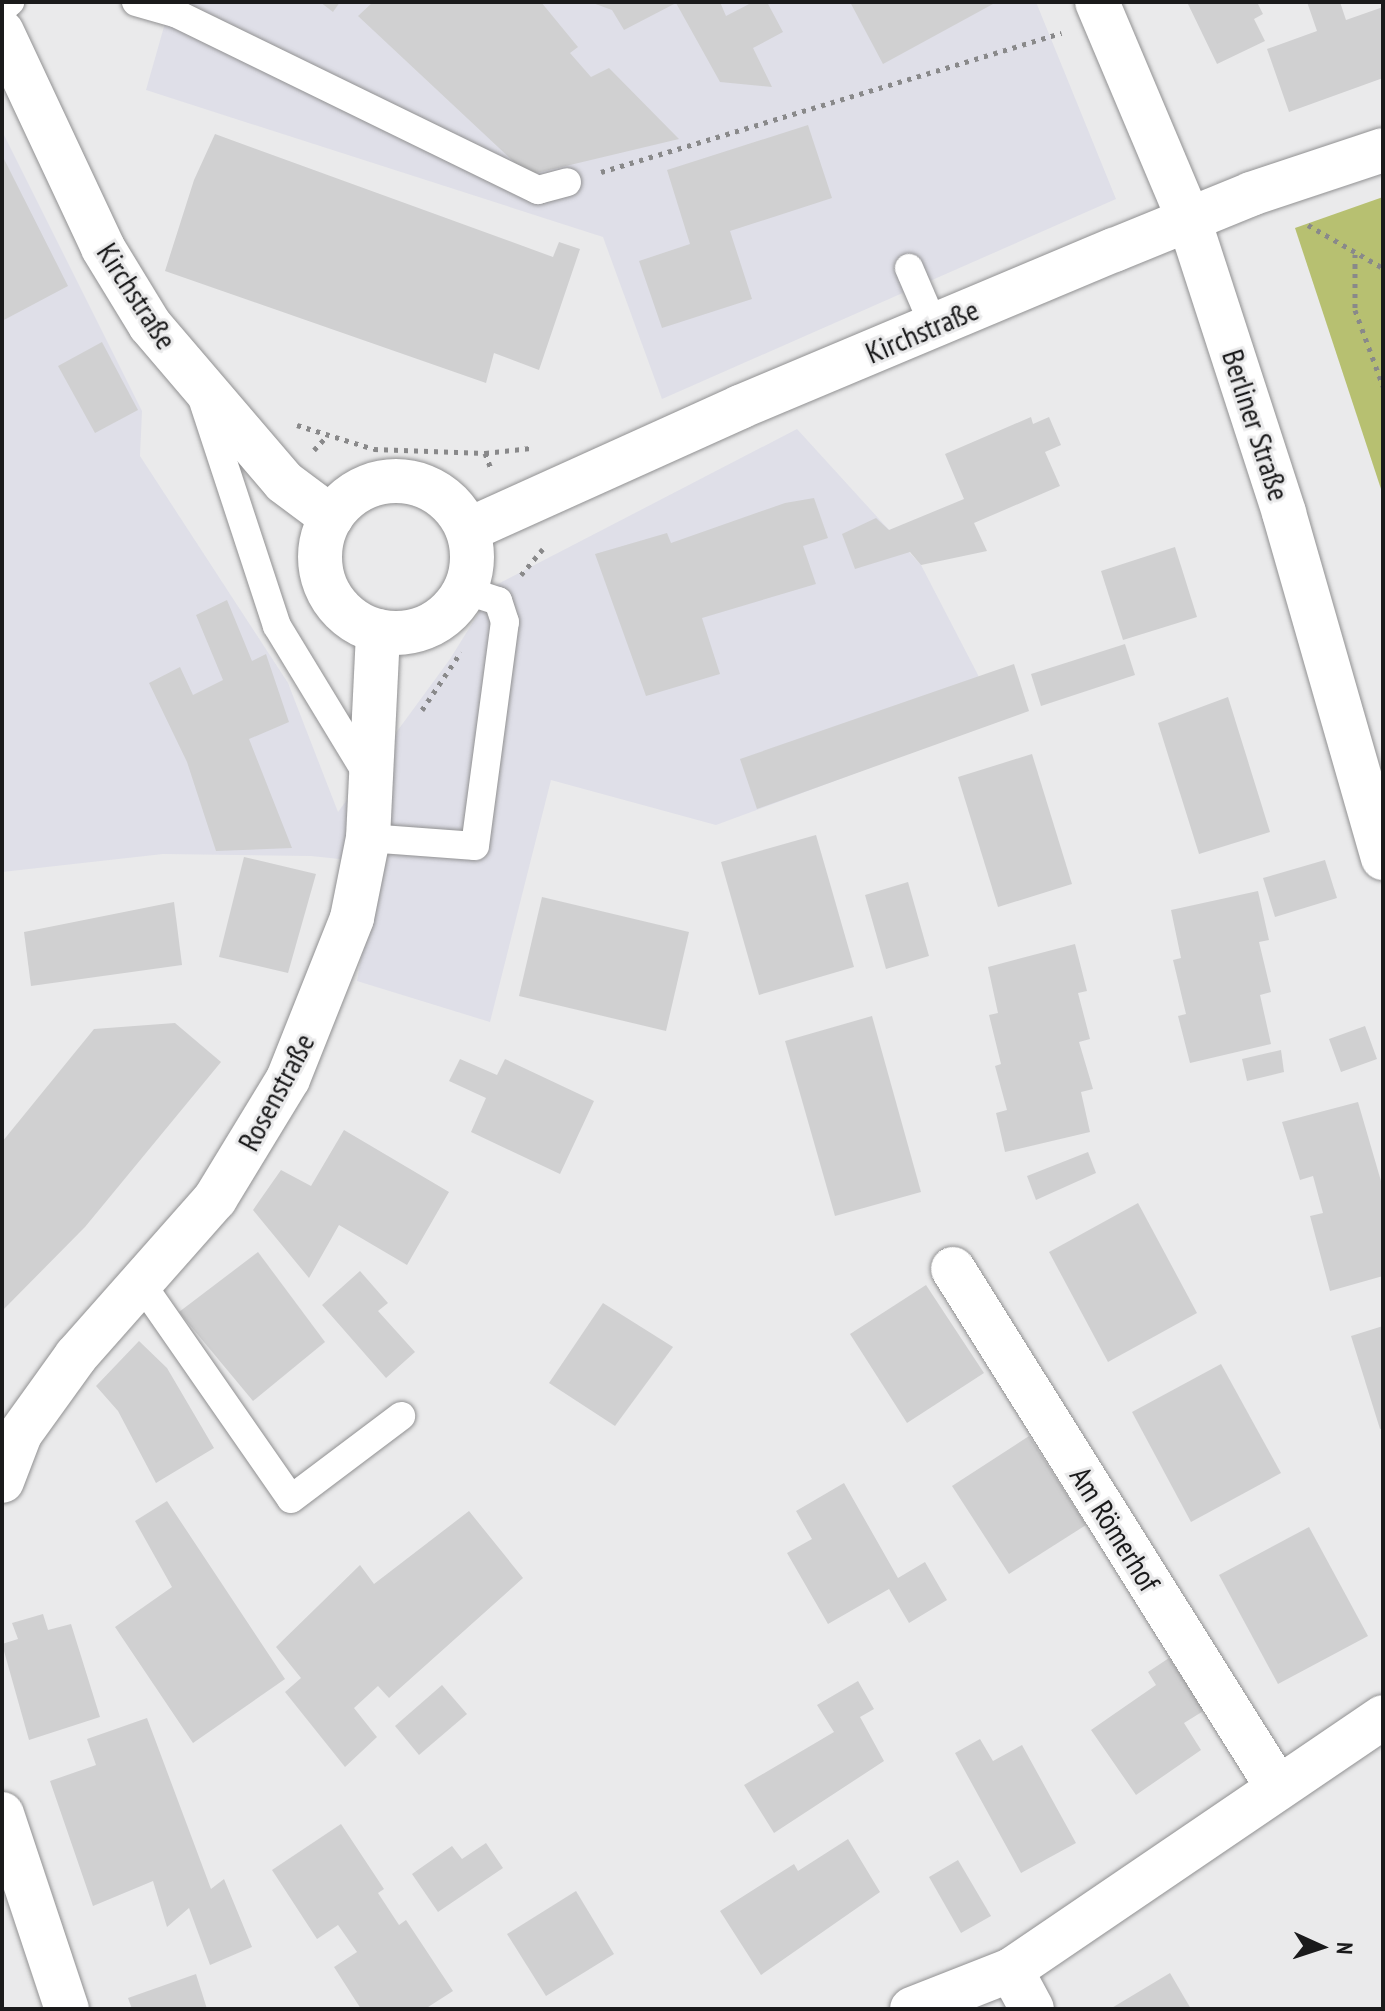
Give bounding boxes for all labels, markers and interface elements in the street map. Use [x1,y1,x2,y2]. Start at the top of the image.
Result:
street label: Kirchstraße [89,236,185,356]
street label: Kirchstraße [860,291,984,371]
street label: Berliner Straße [1215,345,1297,505]
street label: Rosenstraße [230,1027,322,1157]
street label: Am Römerhof [1063,1460,1167,1598]
north arrow [1281,1907,1361,1987]
text: N [1331,1942,1359,1955]

